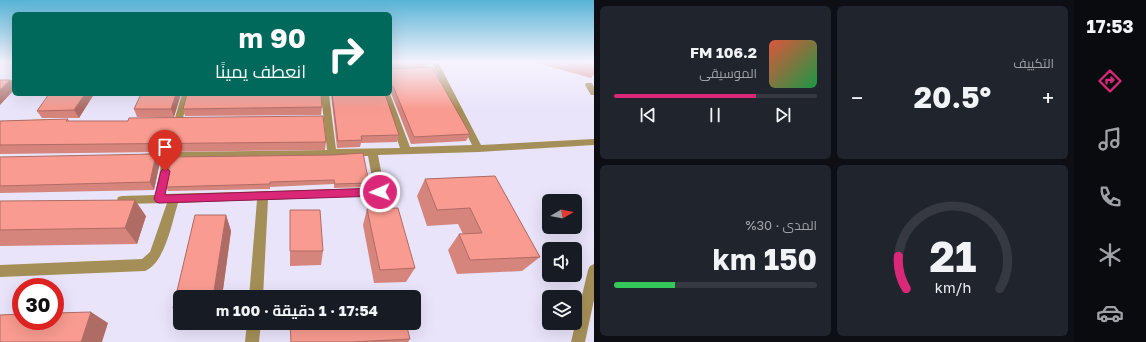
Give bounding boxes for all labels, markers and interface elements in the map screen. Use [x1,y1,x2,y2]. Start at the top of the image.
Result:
text: 17:53 [1087,15,1133,37]
text: 90 m [238,21,306,54]
icon: right [320,28,372,80]
text: 106.2 FM [690,43,757,61]
text: التكييف [1013,55,1054,71]
text: انعطف يمينًا [215,60,306,82]
text: الموسيقى [699,65,757,81]
icon: directions [1096,67,1124,95]
text: 20.5° [914,79,991,115]
text: − [851,84,863,111]
text: + [1042,84,1054,111]
icon: previous [637,104,659,126]
icon: pause [704,104,726,126]
icon: next [772,104,794,126]
icon: music [1096,125,1124,153]
pin [148,130,182,171]
icon: arrive [154,136,176,158]
position arrow [359,171,401,213]
icon: phone [1096,183,1124,211]
north arrow [542,194,582,234]
map controls [542,194,582,330]
text: المدى · 30% [746,217,817,233]
text: 21 [929,230,976,280]
text: 150 km [713,241,817,277]
icon: climate [1096,241,1124,269]
button: sound [542,242,582,282]
speed limit sign: 30 [12,278,64,330]
text: km/h [934,278,971,295]
button: layers [542,290,582,330]
icon: car [1096,299,1124,327]
text: 17:54 · 1 دقيقة · 100 m [216,301,378,319]

